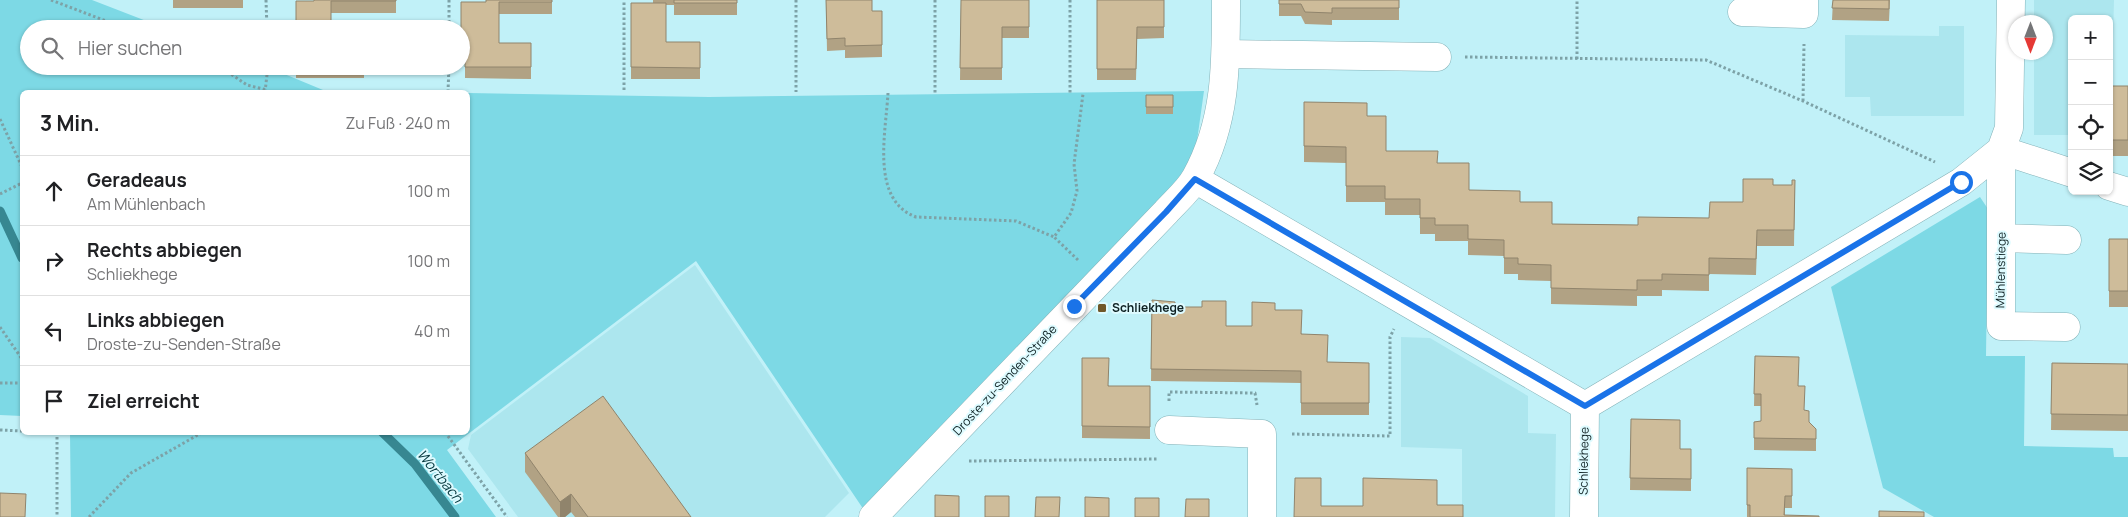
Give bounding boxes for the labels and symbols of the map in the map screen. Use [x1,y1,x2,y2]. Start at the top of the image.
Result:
north arrow [2008,15,2053,60]
route start [1950,171,1973,194]
street label: Mühlenstiege [1991,232,2010,308]
route end [1063,295,1086,318]
place label: Schliekhege [1112,299,1184,316]
marker: Schliekhege [1096,302,1108,314]
street label: Droste-zu-Senden-Straße [949,321,1060,439]
street label: Schliekhege [1574,427,1593,495]
water label: Wortbach [413,445,468,507]

